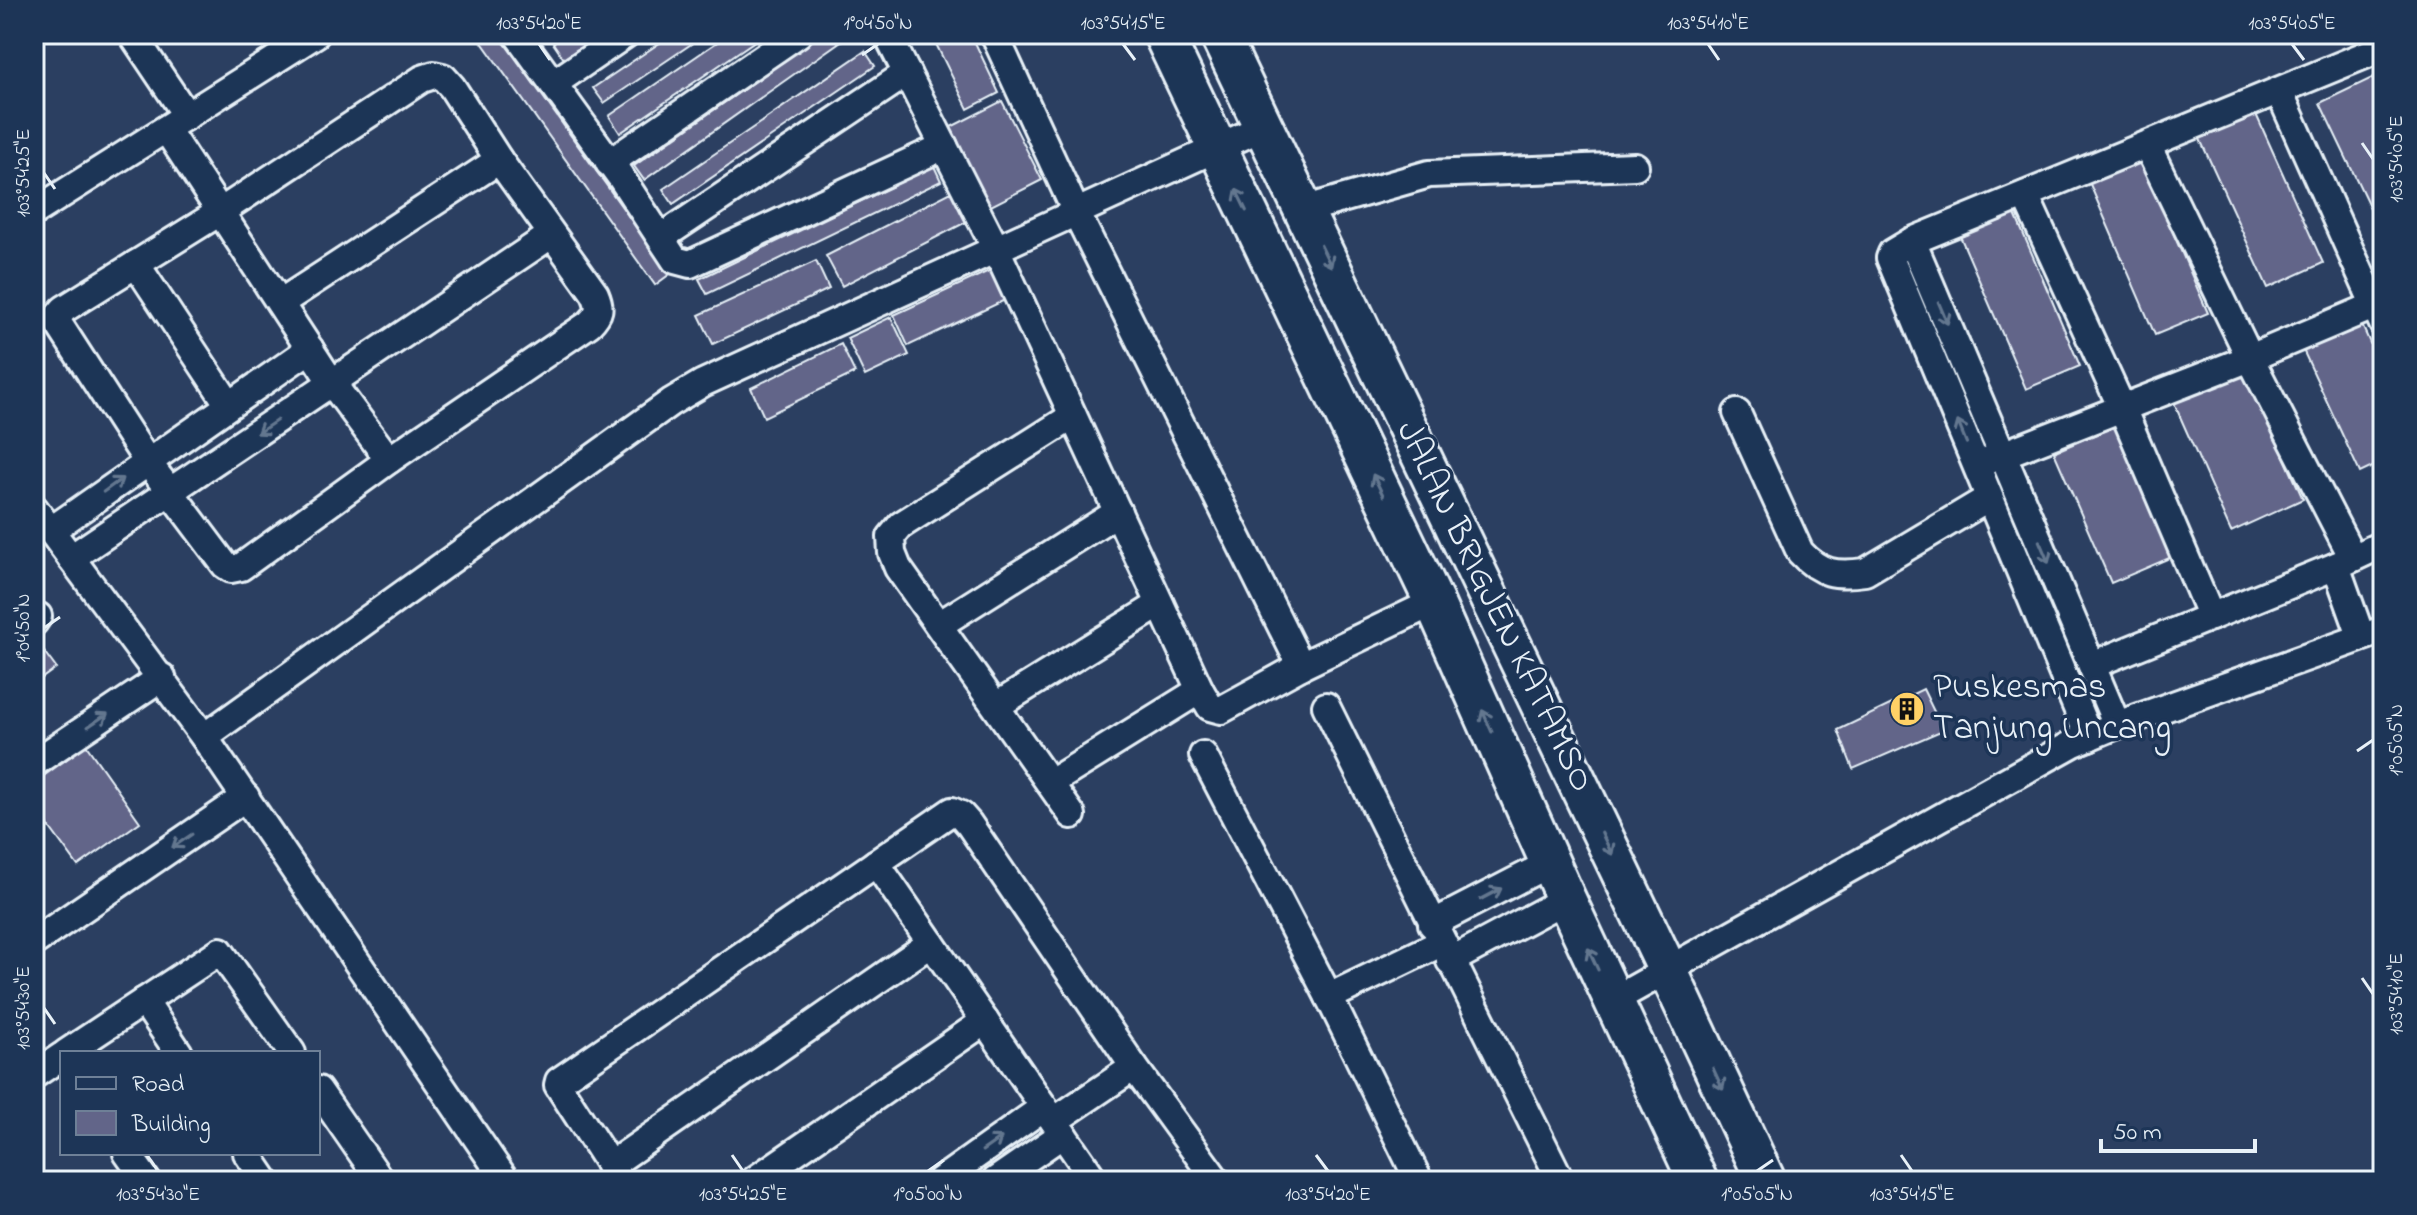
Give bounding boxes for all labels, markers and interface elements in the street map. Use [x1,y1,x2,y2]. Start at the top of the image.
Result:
text: 103°54'20"E [496,10,582,39]
text: 1°04'50"N [844,10,912,39]
text: 103°54'15"E [1081,10,1166,39]
text: 103°54'10"E [1667,10,1749,39]
text: 103°54'05"E [2248,10,2336,39]
text: 103°54'05"E [2383,115,2412,203]
text: 103°54'25"E [10,129,39,217]
one-way arrow [1233,189,1248,213]
one-way arrow [1318,243,1334,267]
one-way arrow [1936,300,1951,325]
street label: JALAN BRIGJEN KATAMSO [1381,412,1607,802]
one-way arrow [257,418,279,435]
one-way arrow [1953,420,1968,445]
one-way arrow [1370,473,1385,497]
one-way arrow [102,477,124,493]
one-way arrow [2038,539,2053,564]
text: 1°04'50"N [10,594,39,662]
place label: Puskesmas Tanjung Uncang [1933,662,2171,756]
building icon: Puskesmas Tanjung Uncang [1888,690,1926,728]
text: 1°05'05"N [2383,704,2412,776]
one-way arrow [1479,709,1494,733]
one-way arrow [86,712,108,728]
one-way arrow [1600,832,1615,856]
one-way arrow [171,833,193,849]
one-way arrow [1479,886,1503,902]
one-way arrow [1585,947,1600,971]
text: 103°54'10"E [2383,953,2412,1035]
text: 103°54'30"E [10,966,39,1050]
legend [60,1051,320,1155]
one-way arrow [1711,1067,1726,1091]
text: Road [132,1068,185,1103]
scale bar [2101,1103,2255,1153]
text: Building [131,1108,211,1143]
text: 50 m [2113,1116,2162,1151]
one-way arrow [981,1136,1002,1153]
text: 103°54'30"E [116,1181,200,1210]
text: 103°54'25"E [699,1181,787,1210]
text: 1°05'00"N [893,1181,963,1210]
text: 103°54'20"E [1285,1181,1371,1210]
text: 1°05'05"N [1721,1181,1793,1210]
text: 103°54'15"E [1870,1181,1955,1210]

